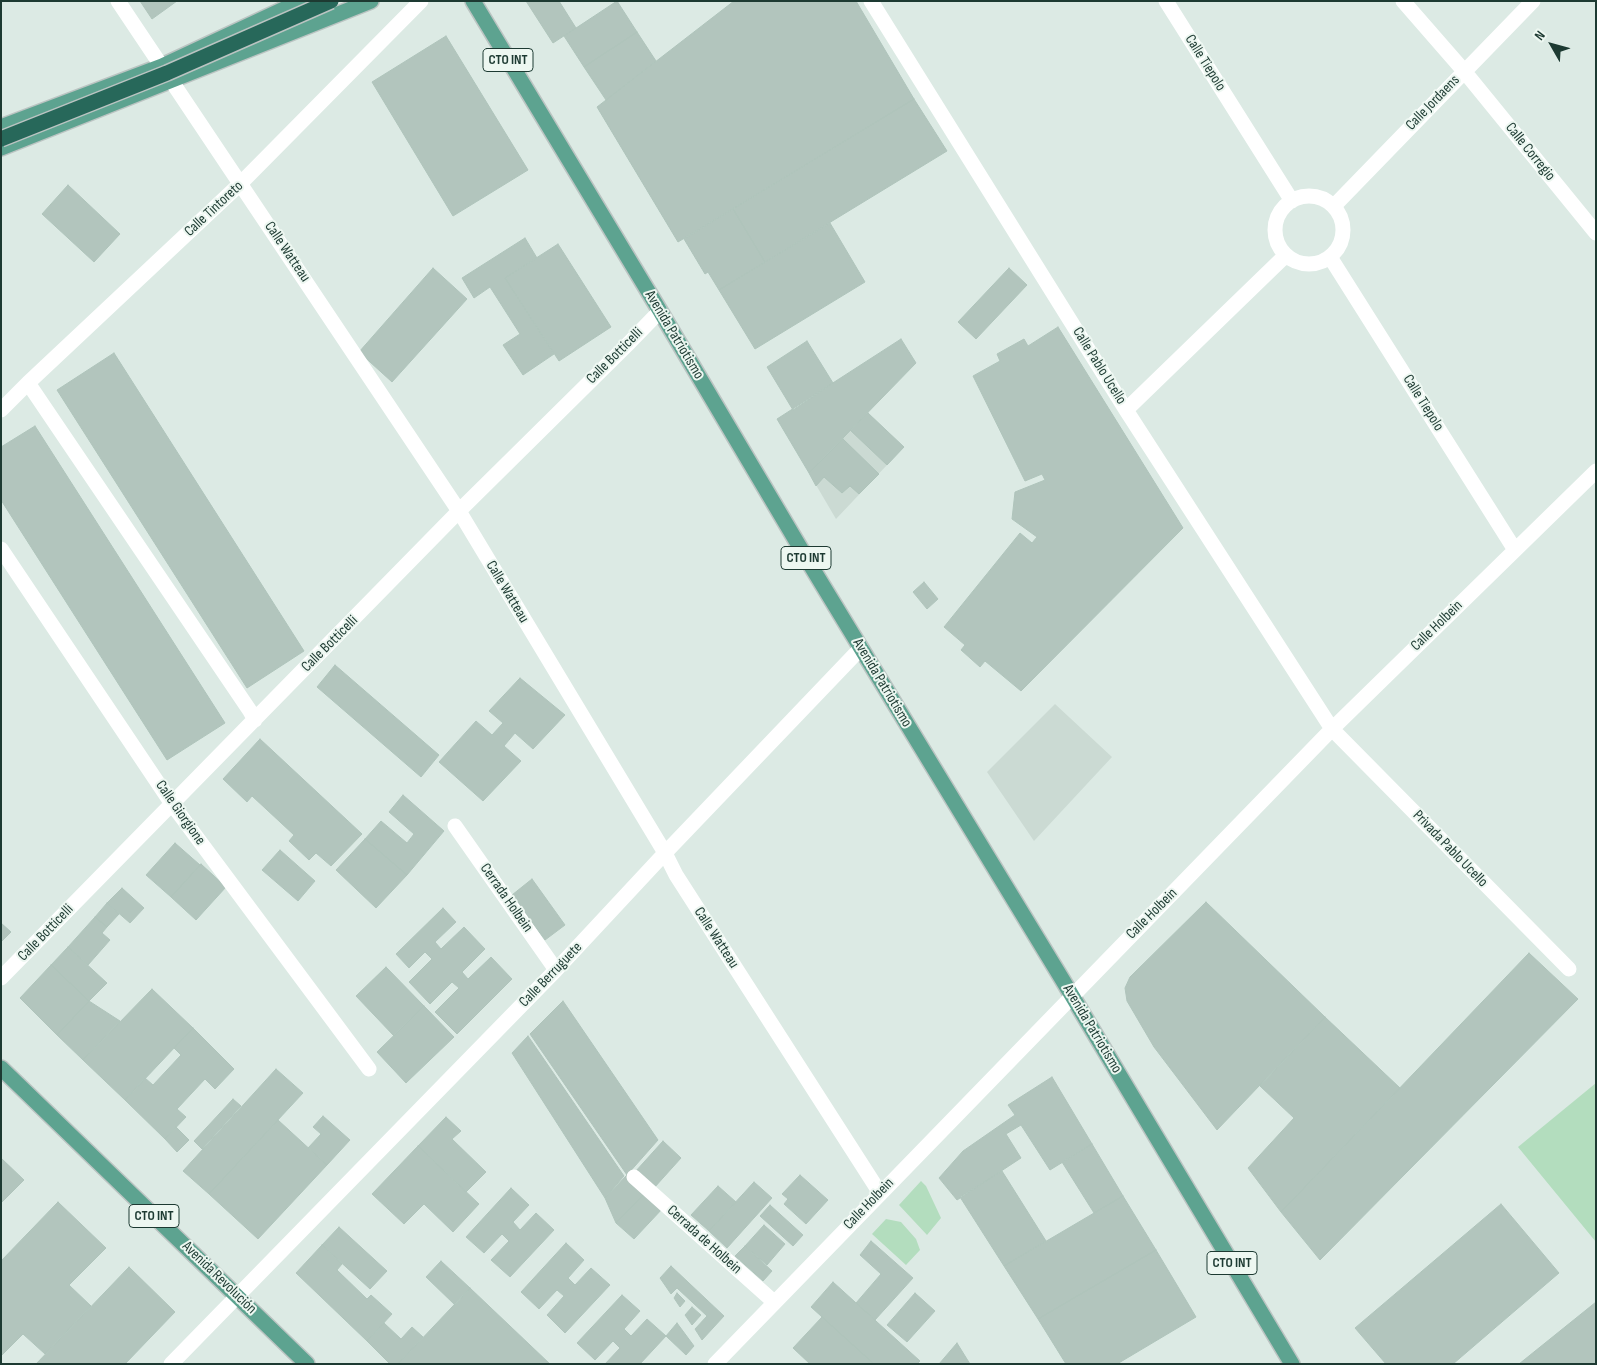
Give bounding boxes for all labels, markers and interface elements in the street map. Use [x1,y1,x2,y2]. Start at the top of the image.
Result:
north arrow [1527,20,1577,70]
text: N [1531,27,1549,44]
street label: Calle Tiepolo [1181,31,1229,95]
road number: CTO INT [483,48,533,72]
street label: Calle Jordaens [1402,72,1464,134]
street label: Calle Corregio [1501,119,1559,185]
street label: Calle Tintoreto [181,177,247,241]
street label: Calle Watteau [260,218,314,286]
street label: Avenida Patriotismo [641,288,707,382]
street label: Calle Botticelli [583,324,647,388]
street label: Calle Pablo Ucello [1068,324,1130,408]
street label: Calle Tiepolo [1399,371,1447,435]
road number: CTO INT [781,546,831,570]
street label: Calle Watteau [482,558,532,626]
street label: Calle Holbein [1407,597,1467,655]
street label: Calle Botticelli [298,612,362,676]
street label: Avenida Patriotismo [849,636,915,730]
street label: Calle Giorgione [151,777,209,849]
street label: Privada Pablo Ucello [1409,807,1491,891]
street label: Cerrada Holbein [476,860,536,936]
street label: Calle Holbein [1123,885,1181,943]
street label: Calle Botticelli [14,901,78,965]
street label: Calle Watteau [690,904,742,972]
street label: Calle Berruguete [516,939,586,1011]
street label: Avenida Patriotismo [1059,982,1125,1076]
street label: Calle Holbein [840,1174,898,1234]
street label: Cerrada de Holbein [663,1202,745,1278]
road number: CTO INT [129,1204,179,1228]
street label: Avenida Revolución [178,1238,260,1318]
road number: CTO INT [1207,1252,1257,1274]

